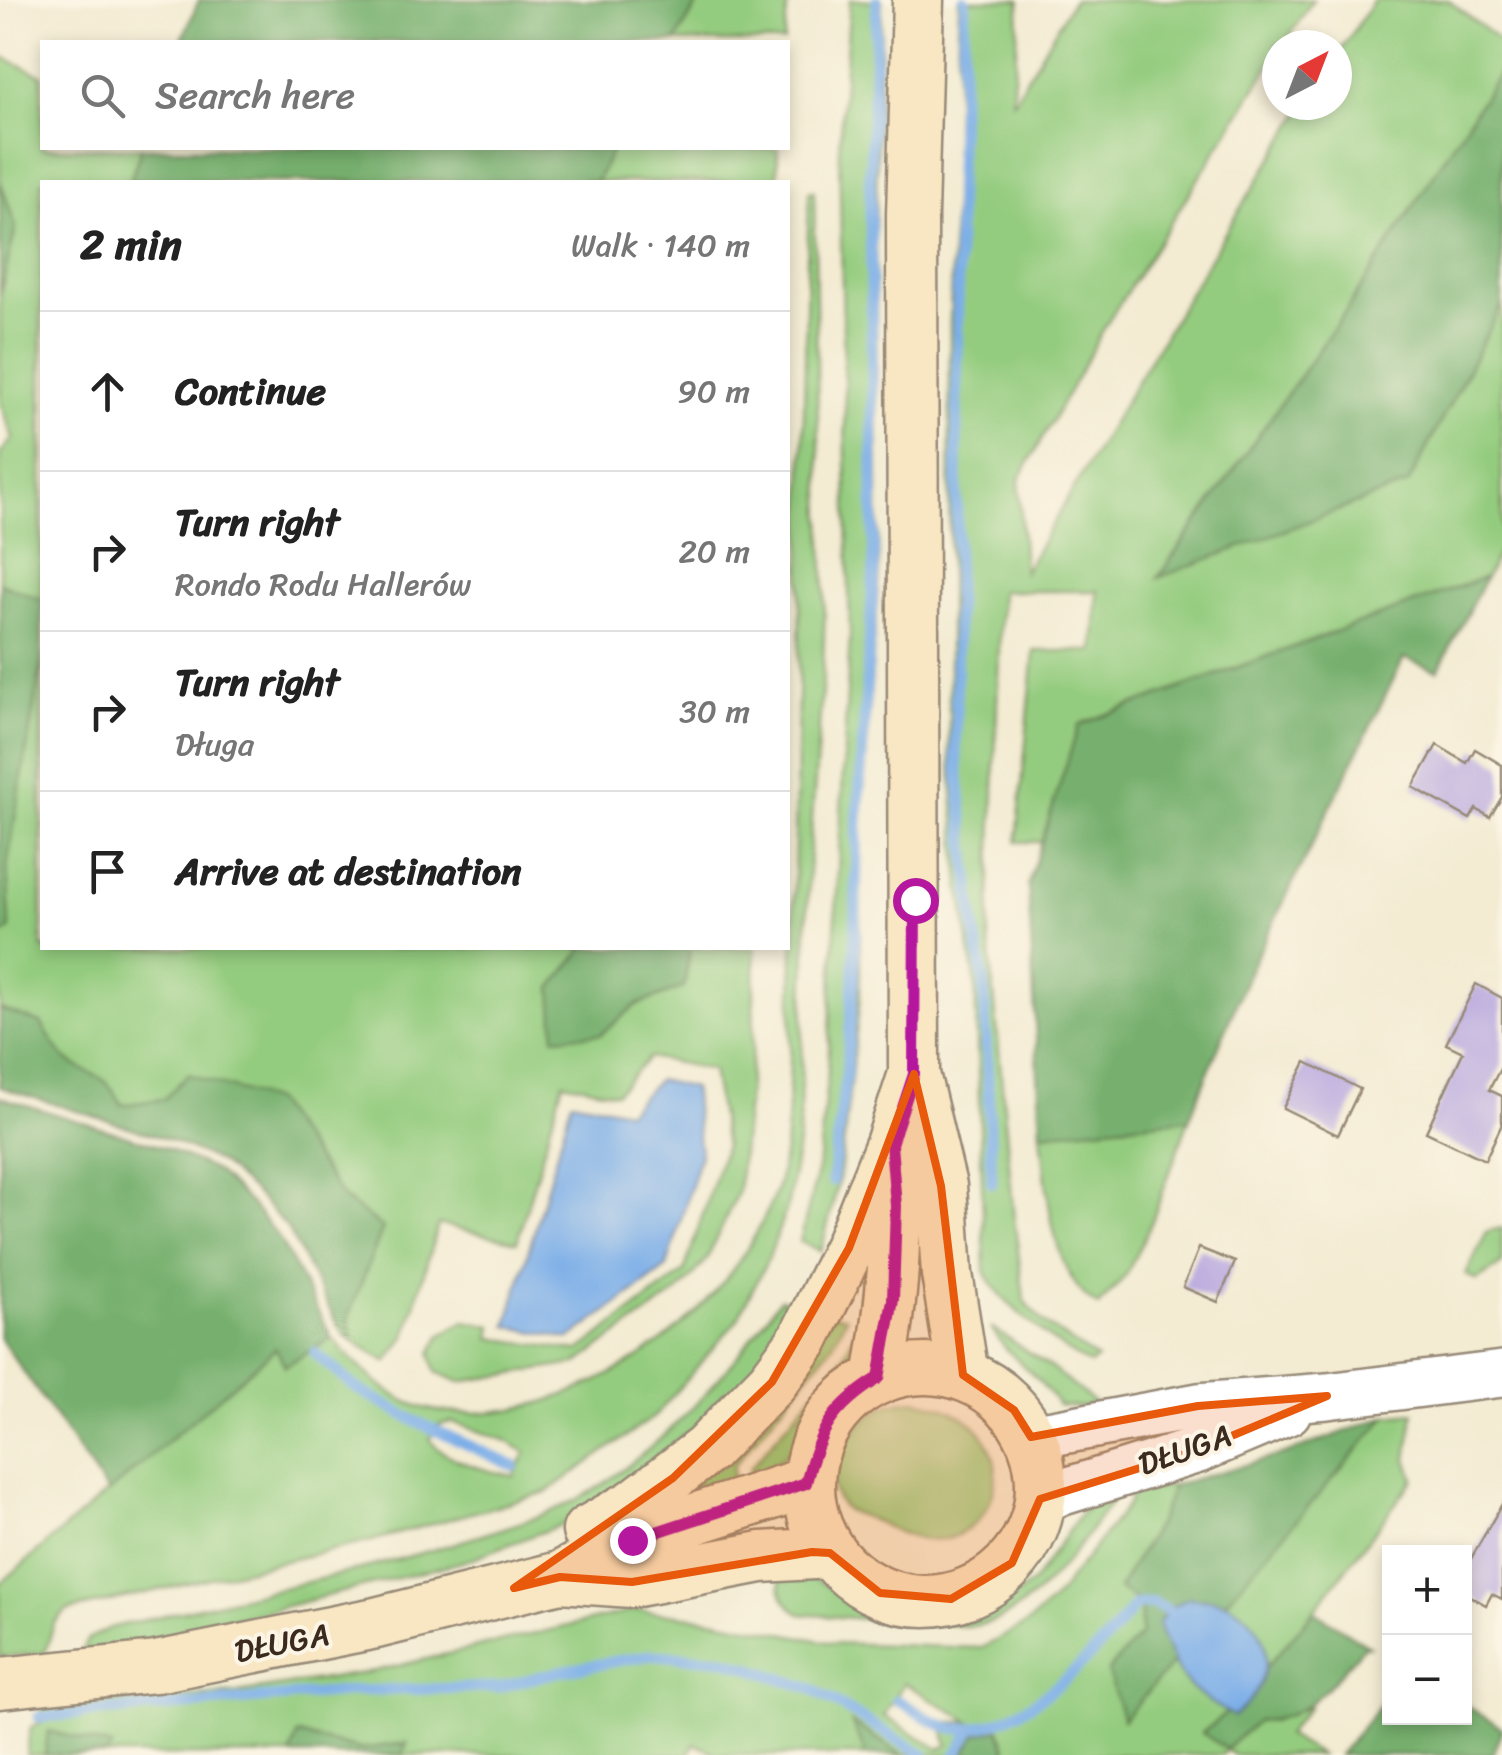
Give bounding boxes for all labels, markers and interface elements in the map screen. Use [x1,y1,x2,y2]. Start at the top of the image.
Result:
north arrow [1262,30,1352,120]
search box [40,40,790,150]
text: Search here [155,62,355,129]
icon: search [75,68,130,123]
text: 2 min [80,208,182,282]
text: Walk · 140 m [571,217,750,274]
text: Continue [175,358,326,425]
text: 90 m [677,363,750,420]
icon: ahead [80,364,135,419]
text: Turn right [175,489,340,556]
text: 20 m [678,523,750,580]
icon: right [80,524,135,579]
text: Rondo Rodu Hallerów [175,556,471,613]
text: Turn right [175,649,340,716]
text: 30 m [679,683,750,740]
icon: right [80,684,135,739]
text: Długa [175,716,254,773]
text: Arrive at destination [175,838,522,905]
icon: arrive [80,844,135,899]
route start [893,878,939,924]
street label: DŁUGA [1130,1407,1240,1493]
route end [610,1518,656,1564]
map controls [1382,1545,1472,1725]
button: + [1382,1545,1472,1635]
street label: DŁUGA [230,1606,334,1680]
button: − [1382,1635,1472,1725]

